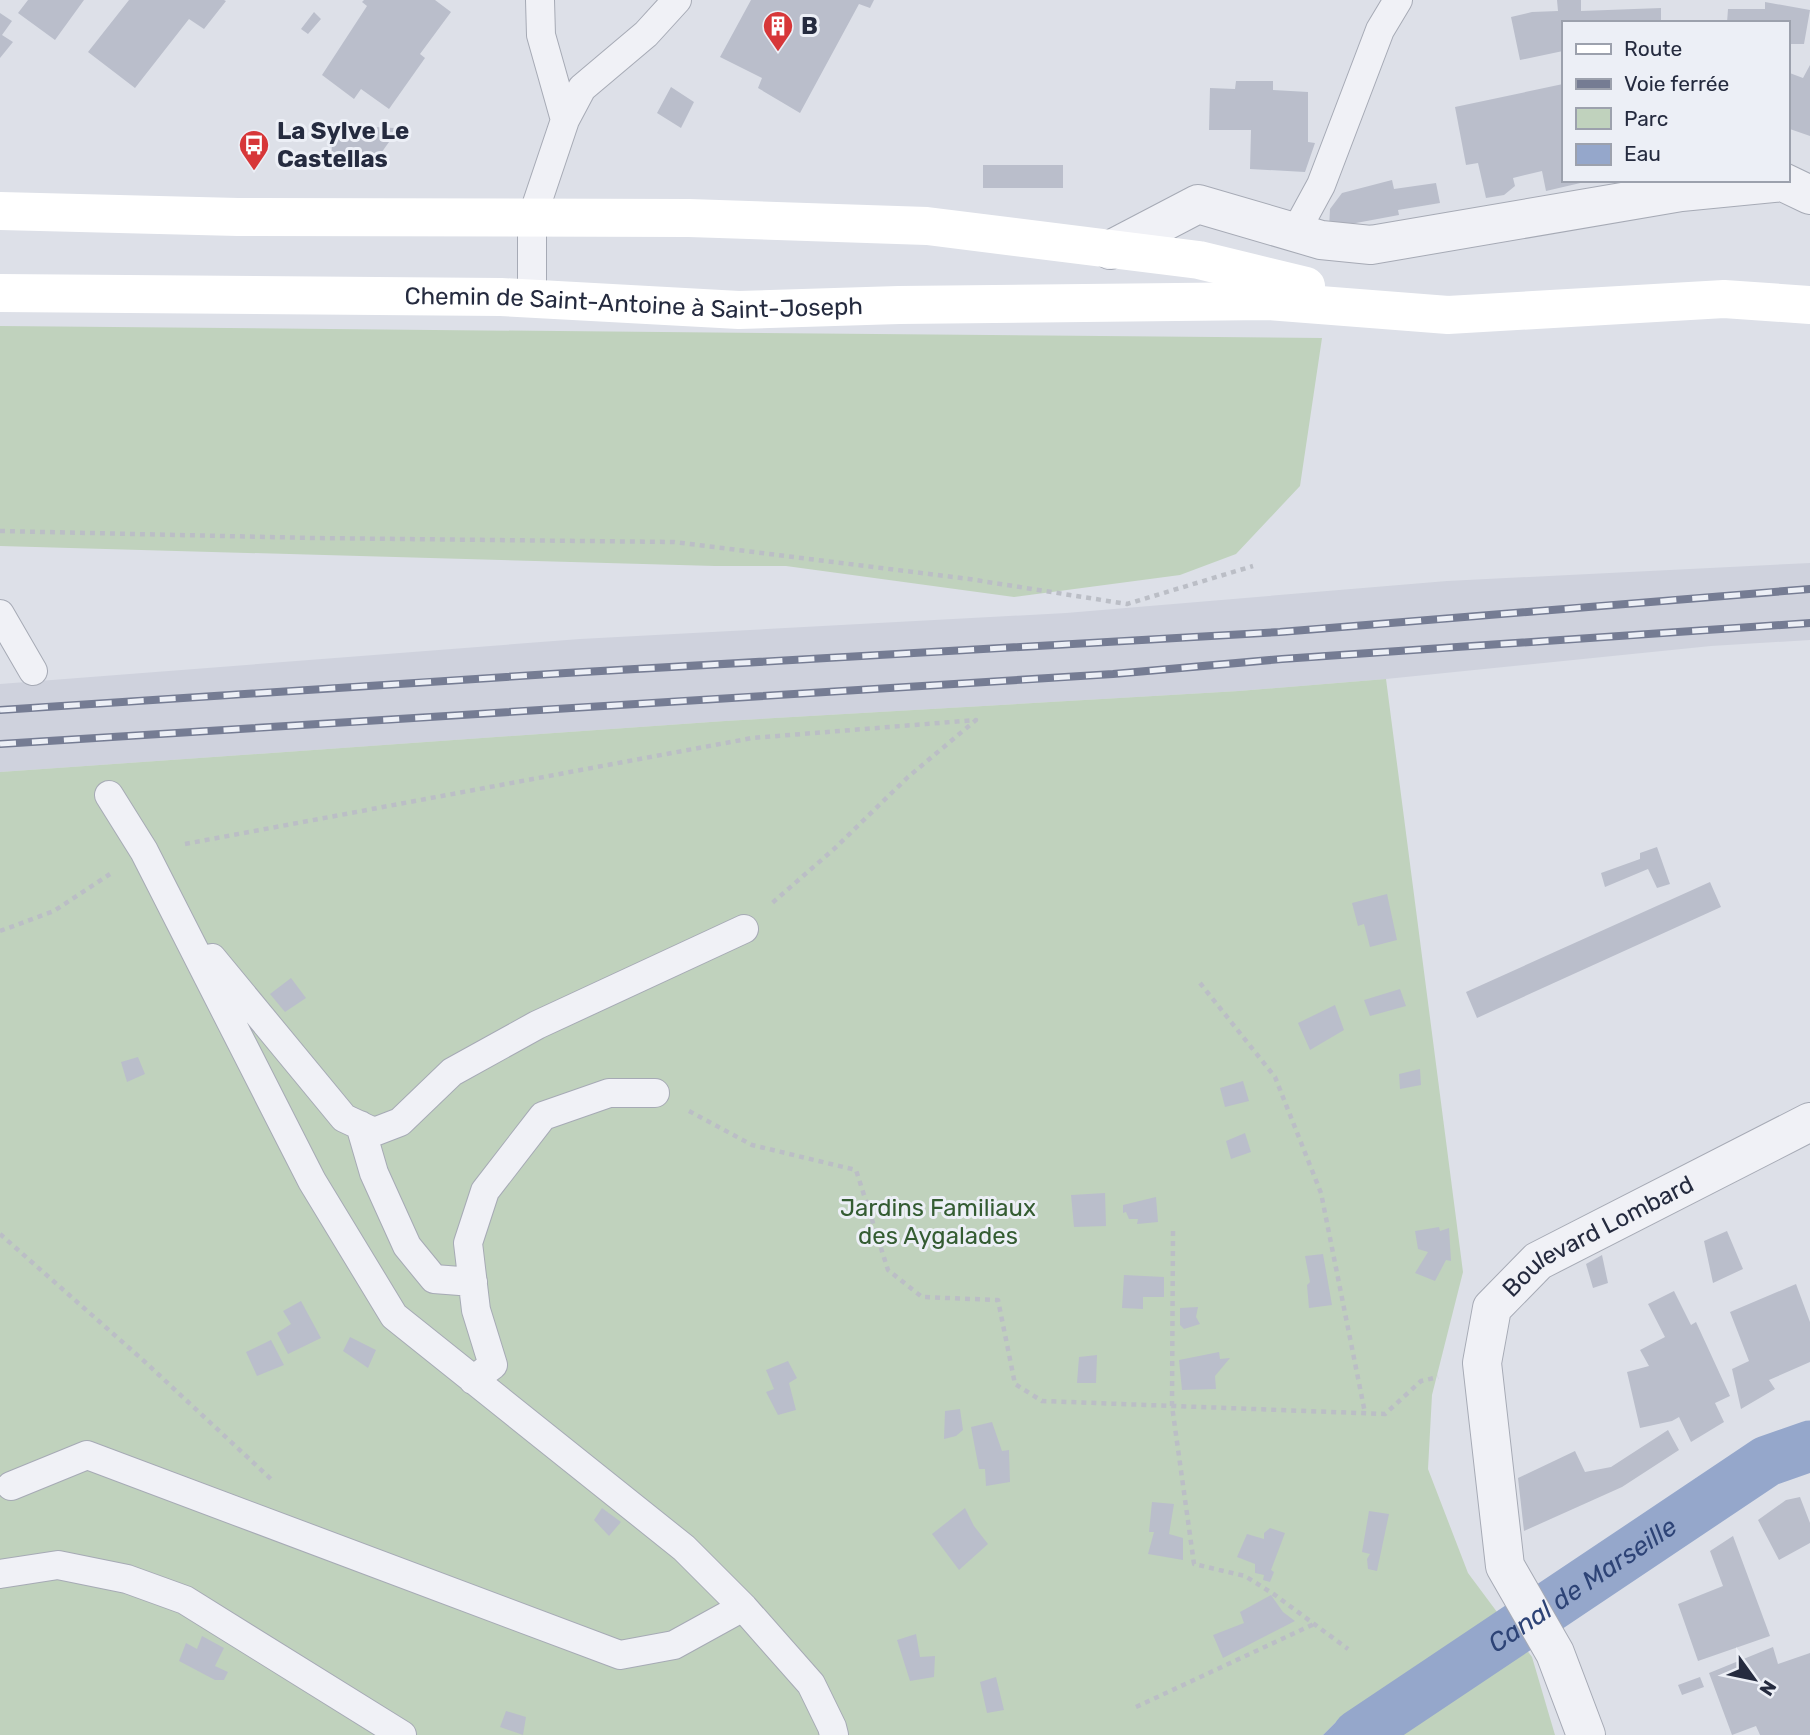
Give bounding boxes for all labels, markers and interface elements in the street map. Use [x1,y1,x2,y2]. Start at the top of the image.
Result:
building icon: B [761,9,795,53]
place label: B [801,12,818,40]
legend [1562,21,1789,182]
text: Route [1624,36,1682,61]
text: Voie ferrée [1624,71,1729,96]
text: Parc [1624,106,1668,131]
place label: La Sylve Le Castellas [277,117,409,173]
bus stop icon: La Sylve Le Castellas [237,128,271,172]
text: Eau [1624,141,1661,166]
street label: Chemin de Saint-Antoine à Saint-Joseph [404,282,863,324]
street label: Boulevard Lombard [1497,1170,1698,1303]
park label: Jardins Familiaux des Aygalades [840,1194,1036,1250]
water label: Canal de Marseille [1482,1510,1683,1659]
north arrow [1719,1644,1789,1714]
text: N [1754,1676,1781,1700]

